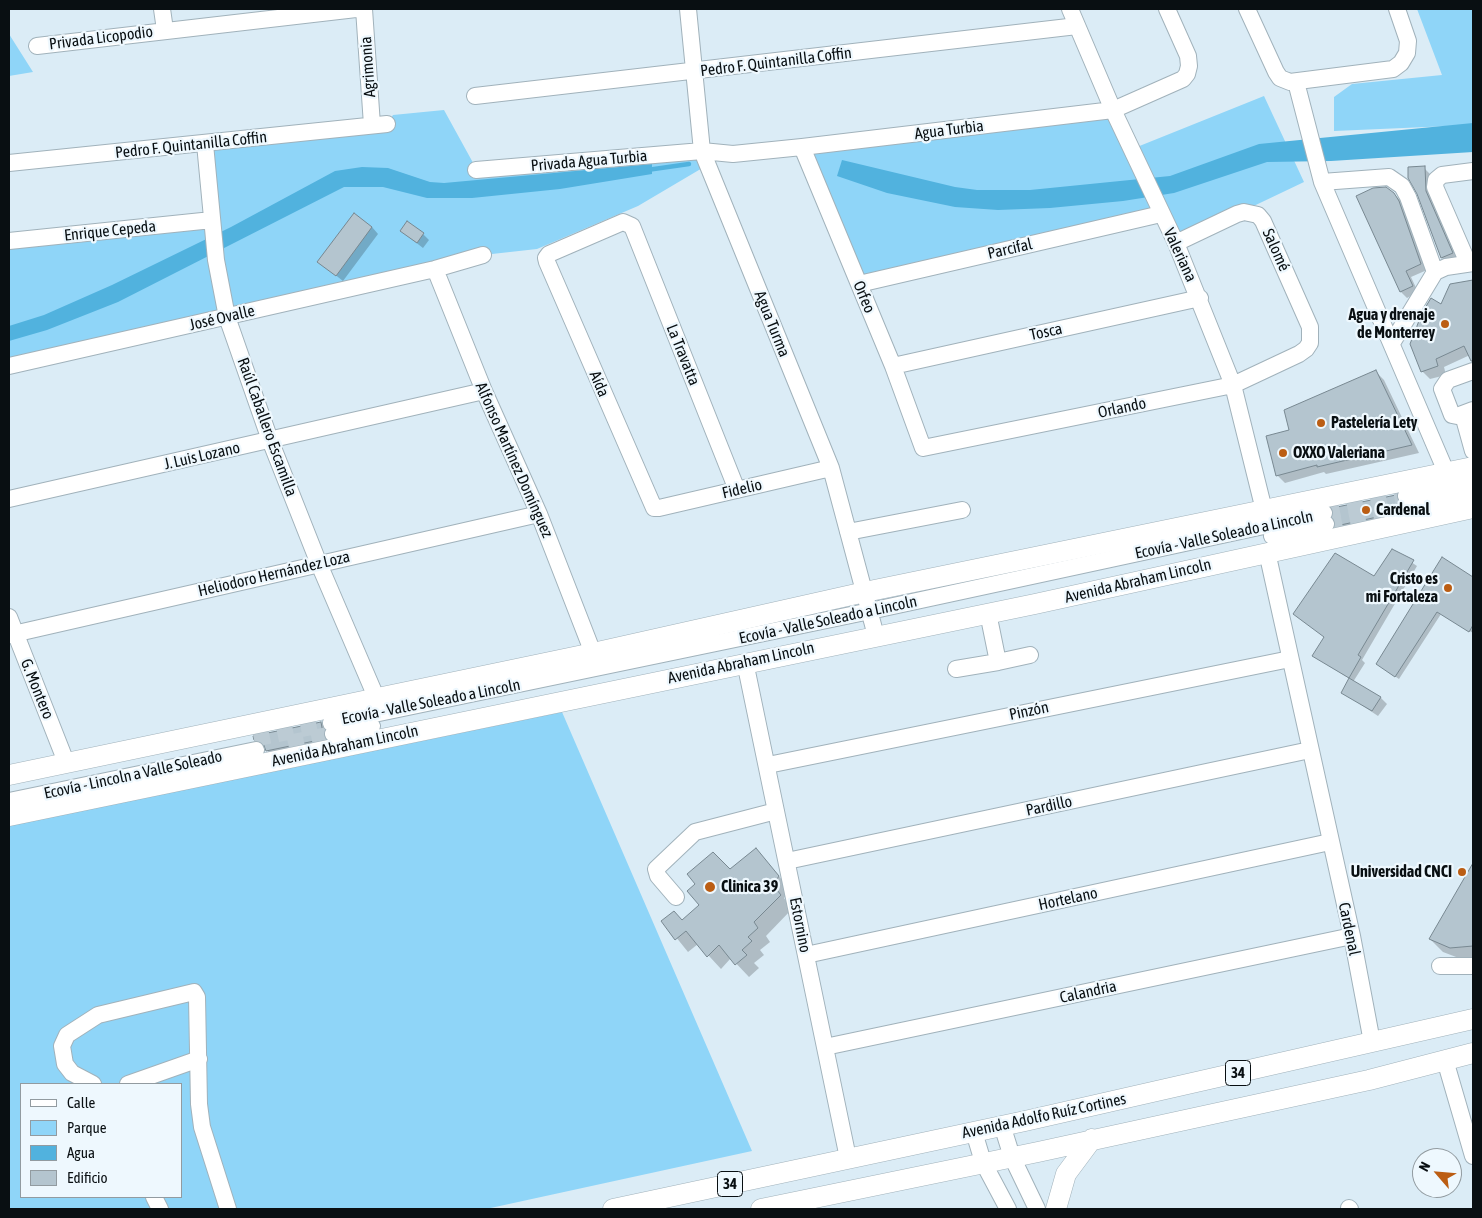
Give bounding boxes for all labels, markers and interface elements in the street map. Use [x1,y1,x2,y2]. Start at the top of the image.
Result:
street label: Privada Licopodio [48,22,154,54]
street label: Agrimonia [356,36,380,98]
street label: Pedro F. Quintanilla Coffin [699,43,853,81]
street label: Agua Turbia [913,116,985,144]
street label: Pedro F. Quintanilla Coffin [114,127,268,163]
street label: Privada Agua Turbia [530,146,648,176]
street label: Enrique Cepeda [63,217,157,245]
street label: Valeriana [1159,225,1201,285]
street label: Salomé [1258,226,1294,274]
street label: Parcifal [986,235,1034,263]
street label: Orfeo [849,278,879,316]
street label: Agua Turma [750,288,794,360]
street label: José Ovalle [187,301,257,335]
place label: Agua y drenaje de Monterrey [1348,305,1435,343]
marker: Agua y drenaje de Monterrey [1439,318,1451,330]
street label: Tosca [1028,319,1064,345]
street label: La Travatta [662,322,704,388]
street label: Raúl Caballero Escamilla [233,355,301,499]
street label: Aída [585,368,613,400]
street label: Alfonso Martínez Domínguez [471,379,557,541]
street label: Orlando [1096,394,1148,422]
place label: Pastelería Lety [1331,413,1417,433]
marker: Pastelería Lety [1315,417,1327,429]
street label: J. Luis Lozano [162,438,242,474]
place label: OXXO Valeriana [1293,443,1385,463]
marker: OXXO Valeriana [1277,447,1289,459]
street label: Fidelio [720,475,764,503]
place label: Cardenal [1376,500,1430,520]
marker: Cardenal [1360,504,1372,516]
street label: Ecovía - Valle Soleado a Lincoln [1133,507,1315,563]
street label: Heliodoro Hernández Loza [196,547,352,601]
street label: Avenida Abraham Lincoln [1063,555,1213,607]
place label: Cristo es mi Fortaleza [1366,569,1438,607]
marker: Cristo es mi Fortaleza [1442,582,1454,594]
street label: Ecovía - Valle Soleado a Lincoln [737,592,919,648]
street label: Avenida Abraham Lincoln [666,638,816,688]
street label: G. Montero [16,656,58,722]
street label: Ecovía - Valle Soleado a Lincoln [340,675,522,729]
street label: Pinzón [1008,697,1050,725]
street label: Avenida Abraham Lincoln [270,721,420,771]
street label: Ecovía - Lincoln a Valle Soleado [42,747,224,803]
street label: Pardillo [1024,792,1074,820]
place label: Universidad CNCI [1351,862,1452,882]
marker: Universidad CNCI [1456,866,1468,878]
place label: Clinica 39 [721,877,778,897]
marker: Clinica 39 [703,880,717,894]
street label: Hortelano [1037,883,1099,915]
street label: Estornino [785,896,815,954]
street label: Cardenal [1334,901,1364,957]
street label: Calandria [1058,977,1118,1007]
road number: 34 [1226,1060,1250,1086]
legend [20,1083,182,1198]
street label: Avenida Adolfo Ruíz Cortines [960,1089,1128,1143]
text: Calle [67,1094,95,1111]
text: Parque [67,1119,107,1136]
text: Agua [67,1144,95,1161]
north arrow [1412,1148,1462,1198]
text: N [1416,1159,1434,1174]
text: Edificio [67,1169,108,1186]
road number: 34 [718,1172,742,1196]

